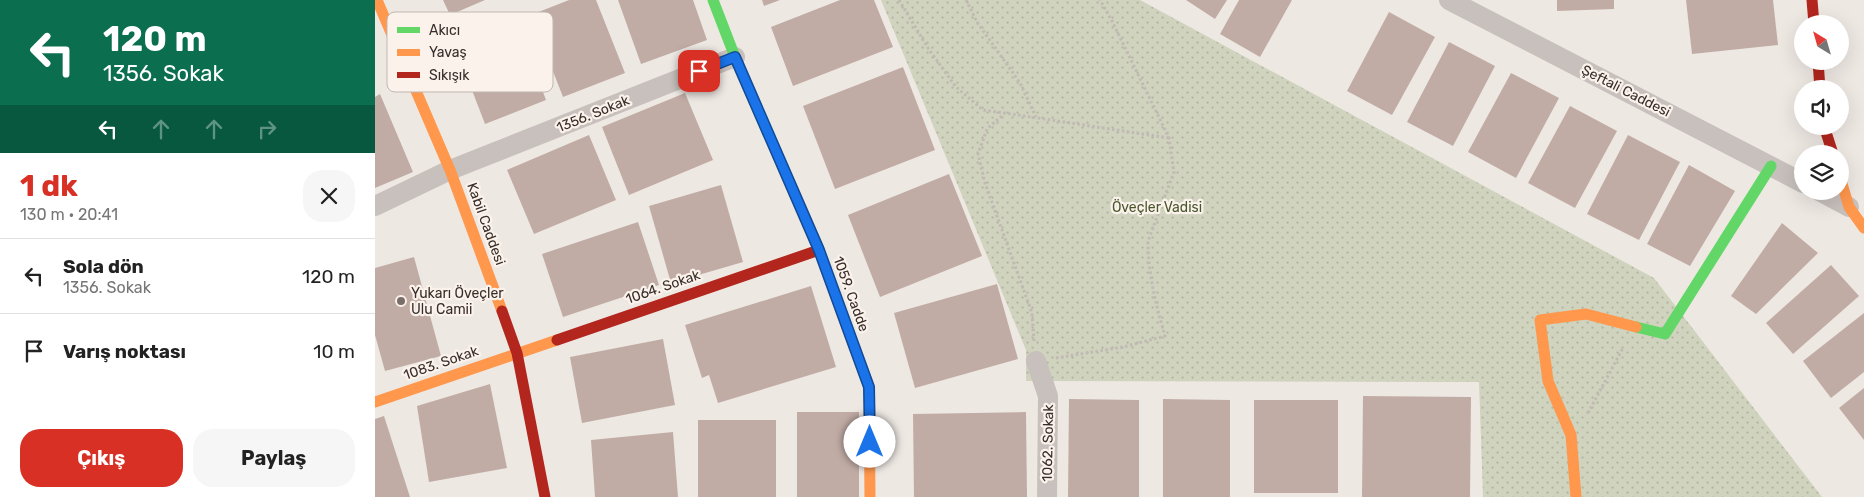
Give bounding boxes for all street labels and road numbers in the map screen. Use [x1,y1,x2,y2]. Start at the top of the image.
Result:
street label: Şeftali Caddesi [1579,61,1673,121]
street label: 1356. Sokak [554,91,633,136]
street label: Kabil Caddesi [463,180,509,268]
street label: 1059. Cadde [829,254,873,334]
street label: 1064. Sokak [624,266,703,308]
street label: 1083. Sokak [401,342,481,384]
street label: 1062. Sokak [1039,403,1057,482]

